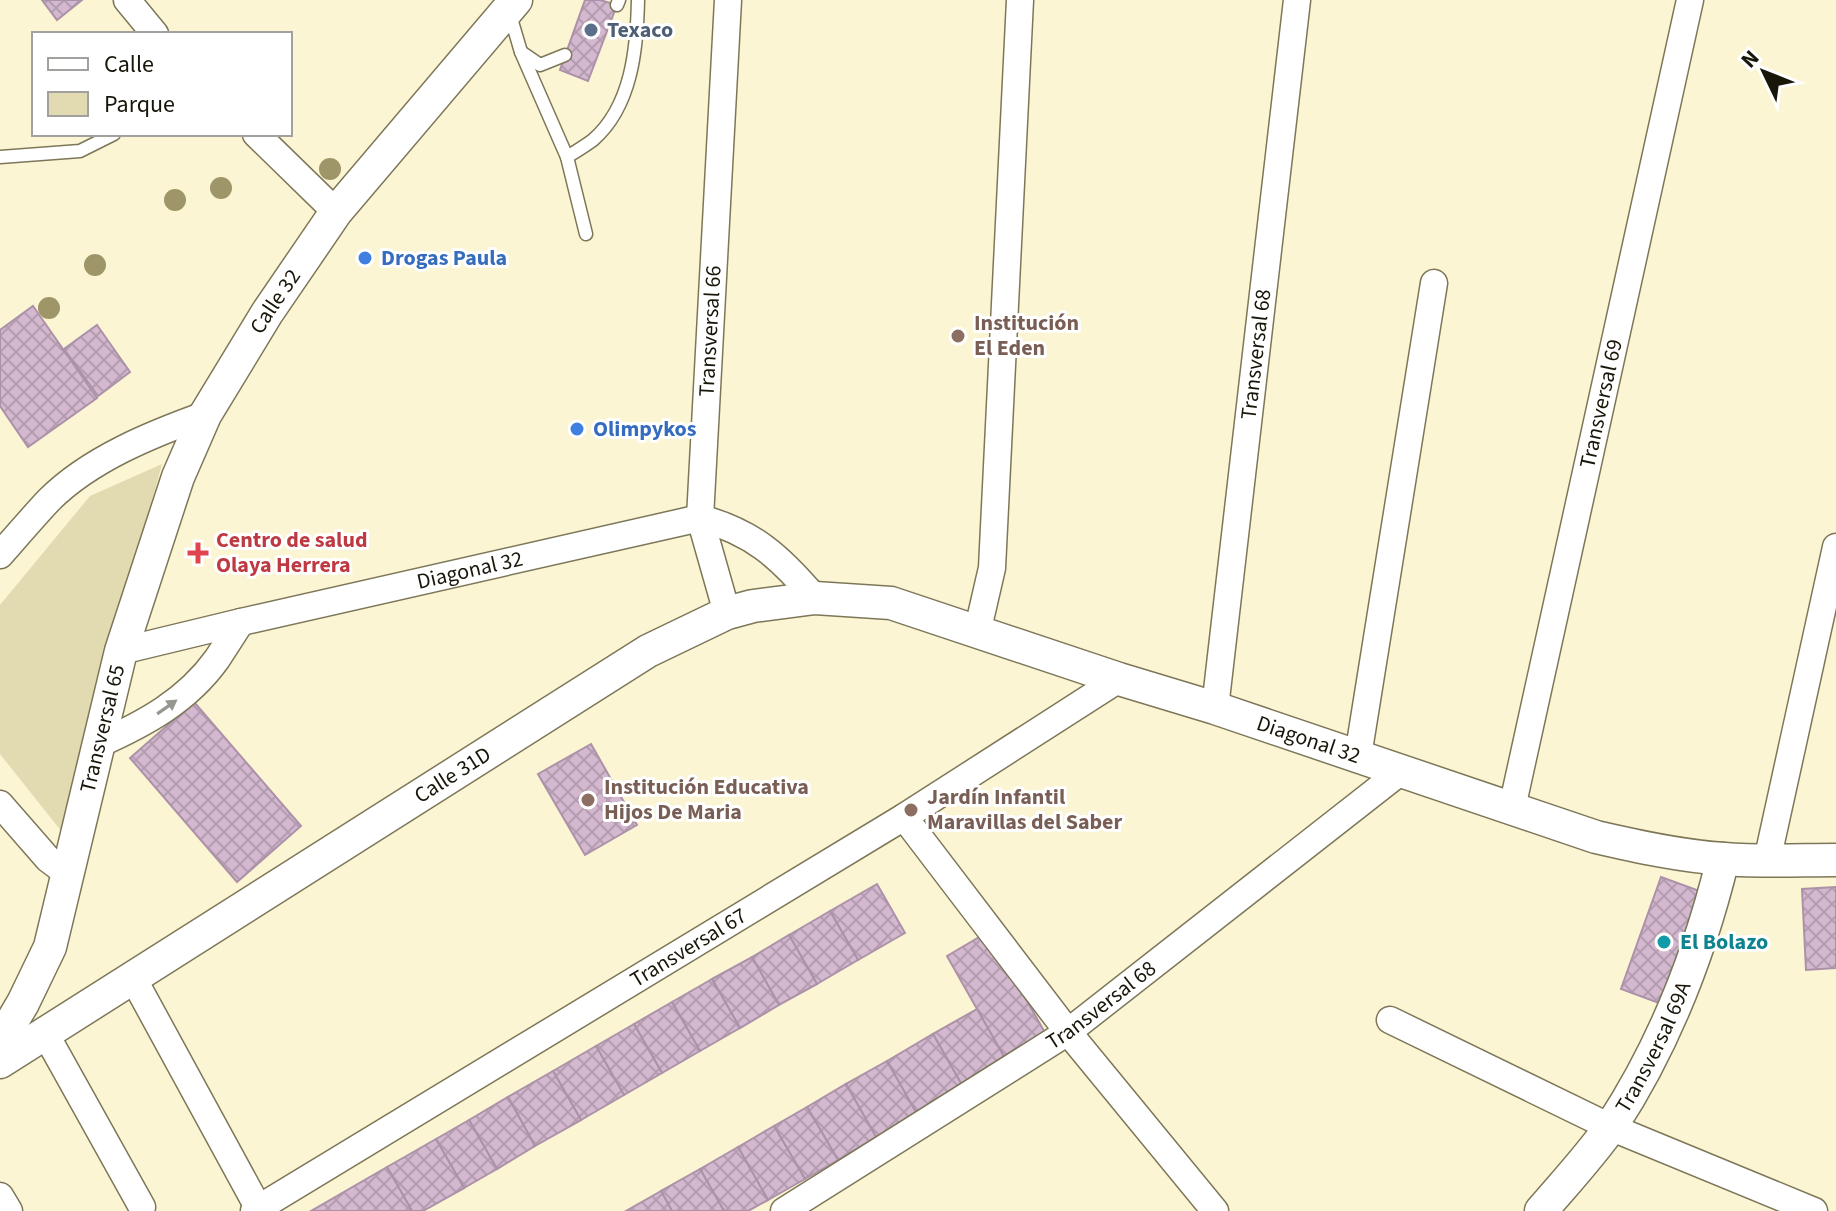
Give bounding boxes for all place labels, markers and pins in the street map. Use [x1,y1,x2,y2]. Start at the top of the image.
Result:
place label: Texaco [607,14,673,46]
marker: Texaco [582,21,600,39]
place label: Drogas Paula [381,242,507,274]
marker: Drogas Paula [356,249,374,267]
place label: Institución El Eden [974,307,1079,364]
marker: Institución El Eden [949,327,967,345]
place label: Olimpykos [593,413,697,445]
marker: Olimpykos [568,420,586,438]
place label: Centro de salud Olaya Herrera [216,524,368,581]
marker: Centro de salud Olaya Herrera [187,542,209,564]
place label: Institución Educativa Hijos De Maria [604,771,809,828]
place label: Jardín Infantil Maravillas del Saber [927,781,1123,838]
marker: Institución Educativa Hijos De Maria [579,791,597,809]
marker: Jardín Infantil Maravillas del Saber [902,801,920,819]
place label: El Bolazo [1680,926,1768,958]
marker: El Bolazo [1655,933,1673,951]

